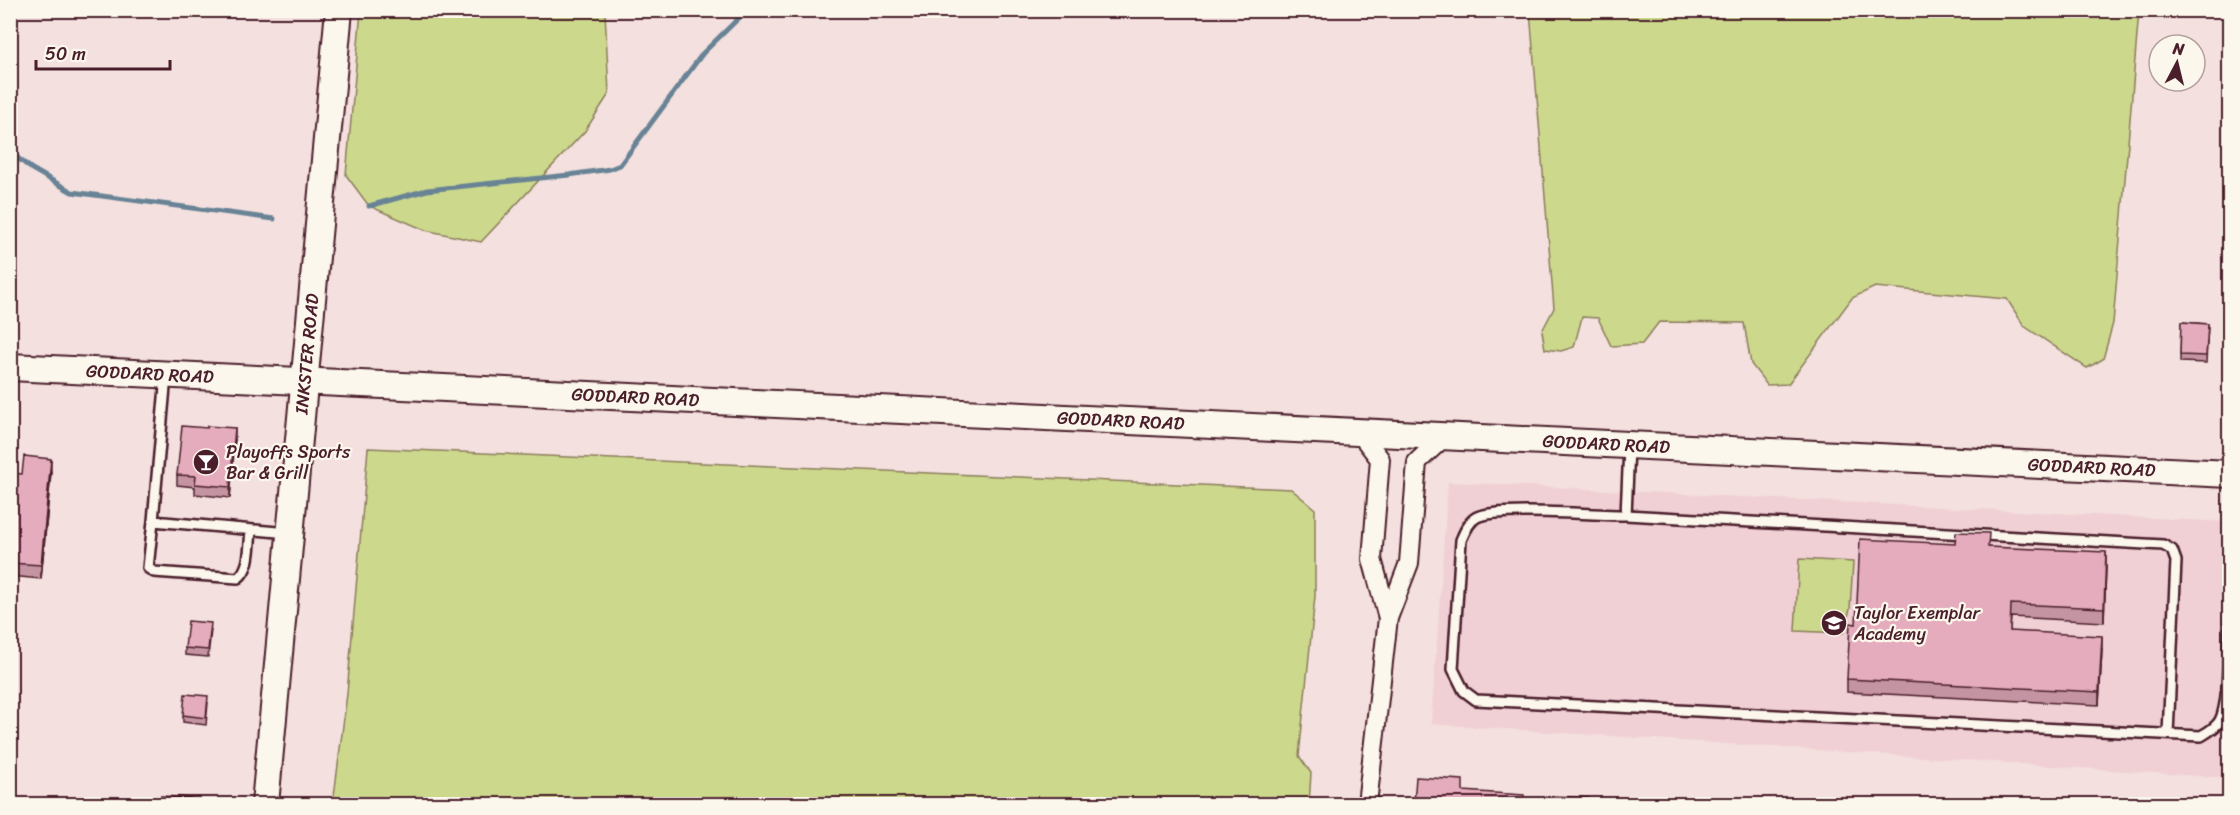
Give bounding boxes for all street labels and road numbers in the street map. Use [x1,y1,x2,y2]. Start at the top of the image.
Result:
street label: INKSTER ROAD [285,292,329,417]
street label: GODDARD ROAD [85,355,215,393]
street label: GODDARD ROAD [571,378,700,416]
street label: GODDARD ROAD [1056,401,1185,440]
street label: GODDARD ROAD [1542,425,1671,463]
street label: GODDARD ROAD [2027,448,2156,486]

